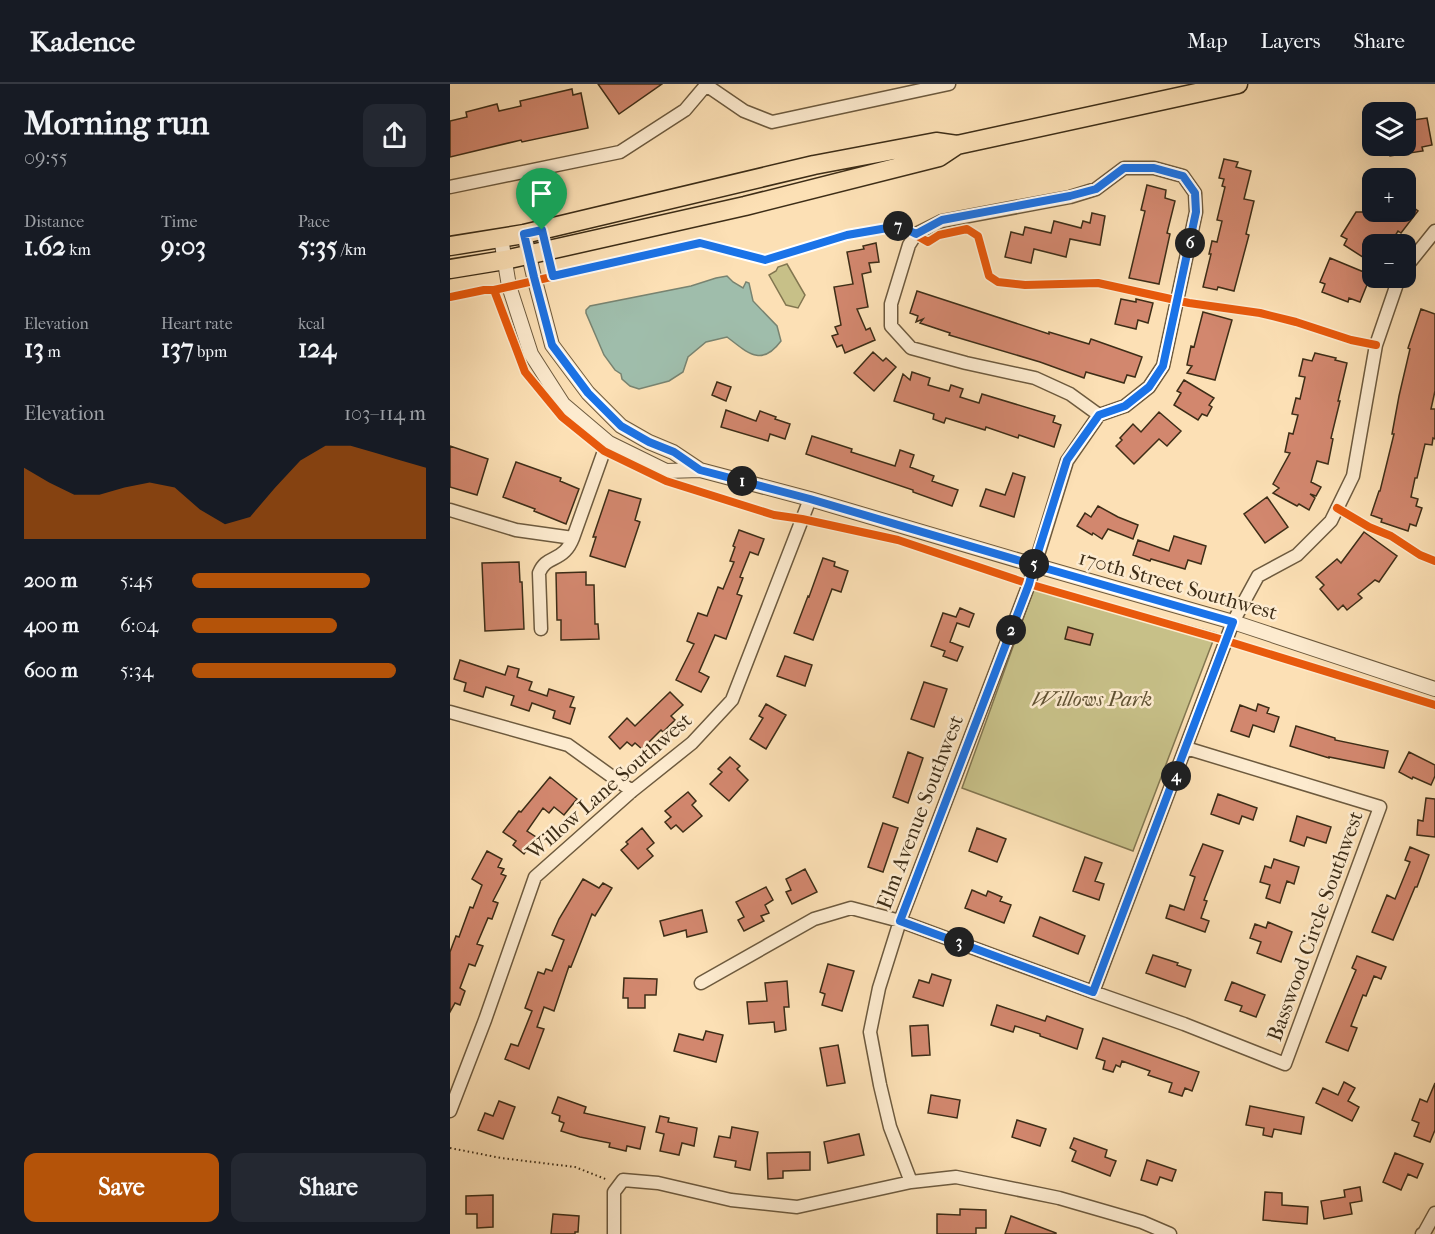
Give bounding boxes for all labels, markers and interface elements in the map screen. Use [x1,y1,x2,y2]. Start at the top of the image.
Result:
text: Kadence [30,25,135,58]
text: Map [1187,29,1228,53]
text: Layers [1261,29,1320,53]
text: Share [1353,29,1405,53]
map controls [1362,102,1416,288]
button: layers [1362,102,1416,156]
text: Morning run [24,104,209,143]
button: share [363,104,426,167]
text: 09:55 [24,146,68,169]
pin [516,168,567,230]
button: + [1362,168,1416,222]
icon: arrive [525,177,558,210]
pin: 7 [883,211,913,241]
text: Distance [24,212,84,231]
text: Time [161,212,197,231]
text: Pace [298,212,330,231]
text: 7 [894,216,902,235]
pin: 6 [1175,228,1205,258]
text: 1.62 [24,231,66,262]
text: 9:03 [161,231,206,262]
text: 5:35 [298,231,337,262]
text: 6 [1186,233,1194,252]
button: − [1362,234,1416,288]
text: km [66,240,91,259]
text: /km [337,240,366,259]
text: Elevation [24,314,89,333]
text: Heart rate [161,314,233,333]
text: kcal [298,314,325,333]
text: 13 [24,333,44,364]
text: 137 [161,333,194,364]
text: 124 [298,333,336,364]
text: m [44,342,61,361]
text: bpm [194,342,227,361]
text: Elevation [24,402,105,425]
text: 103–114 m [344,402,426,425]
pin: 1 [727,466,757,496]
text: 1 [739,471,745,490]
street label: 170th Street Southwest [1076,545,1281,625]
pin: 5 [1019,549,1049,579]
text: 5 [1031,554,1037,573]
text: 200 m [24,569,77,592]
text: 5:45 [120,569,153,592]
text: 400 m [24,614,79,637]
text: 6:04 [120,614,158,637]
pin: 2 [996,615,1026,645]
text: 2 [1007,620,1015,639]
text: 600 m [24,659,78,682]
text: 5:34 [120,659,154,682]
park label: Willows Park [1032,687,1152,711]
street label: Willow Lane Southwest [521,707,697,865]
street label: Elm Avenue Southwest [872,711,968,912]
pin: 4 [1161,761,1191,791]
text: 4 [1171,766,1181,785]
street label: Basswood Circle Southwest [1262,807,1368,1044]
pin: 3 [944,927,974,957]
text: 3 [956,932,962,951]
button: Save [24,1153,219,1222]
button: Share [231,1153,426,1222]

